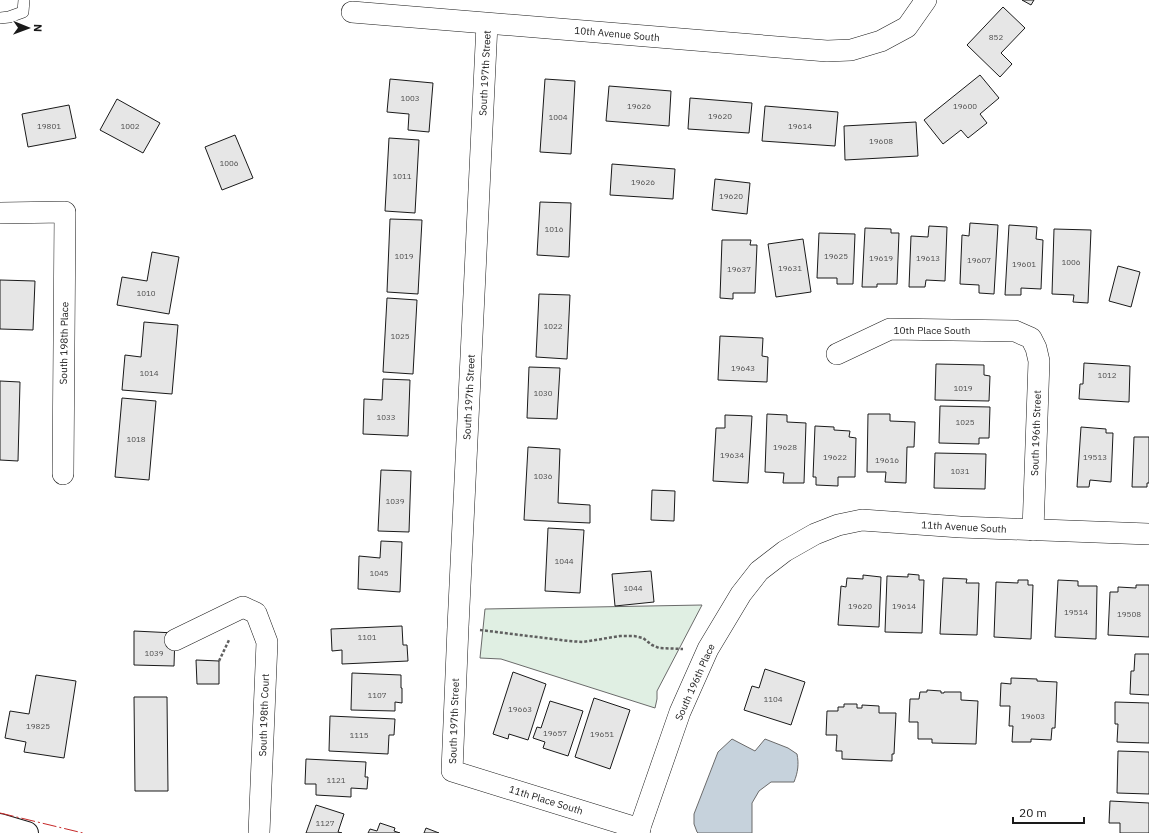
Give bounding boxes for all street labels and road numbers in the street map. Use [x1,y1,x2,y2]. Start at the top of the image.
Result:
street label: 10th Avenue South [574,24,660,44]
street label: South 197th Street [476,29,494,116]
street label: South 198th Place [57,301,71,384]
street label: 10th Place South [894,324,970,337]
street label: South 197th Street [460,353,478,440]
street label: South 196th Street [1028,390,1044,476]
street label: 11th Avenue South [921,518,1007,536]
street label: South 196th Place [672,641,718,722]
street label: South 198th Court [256,673,272,757]
street label: South 197th Street [446,678,462,764]
street label: 11th Place South [507,783,585,817]

